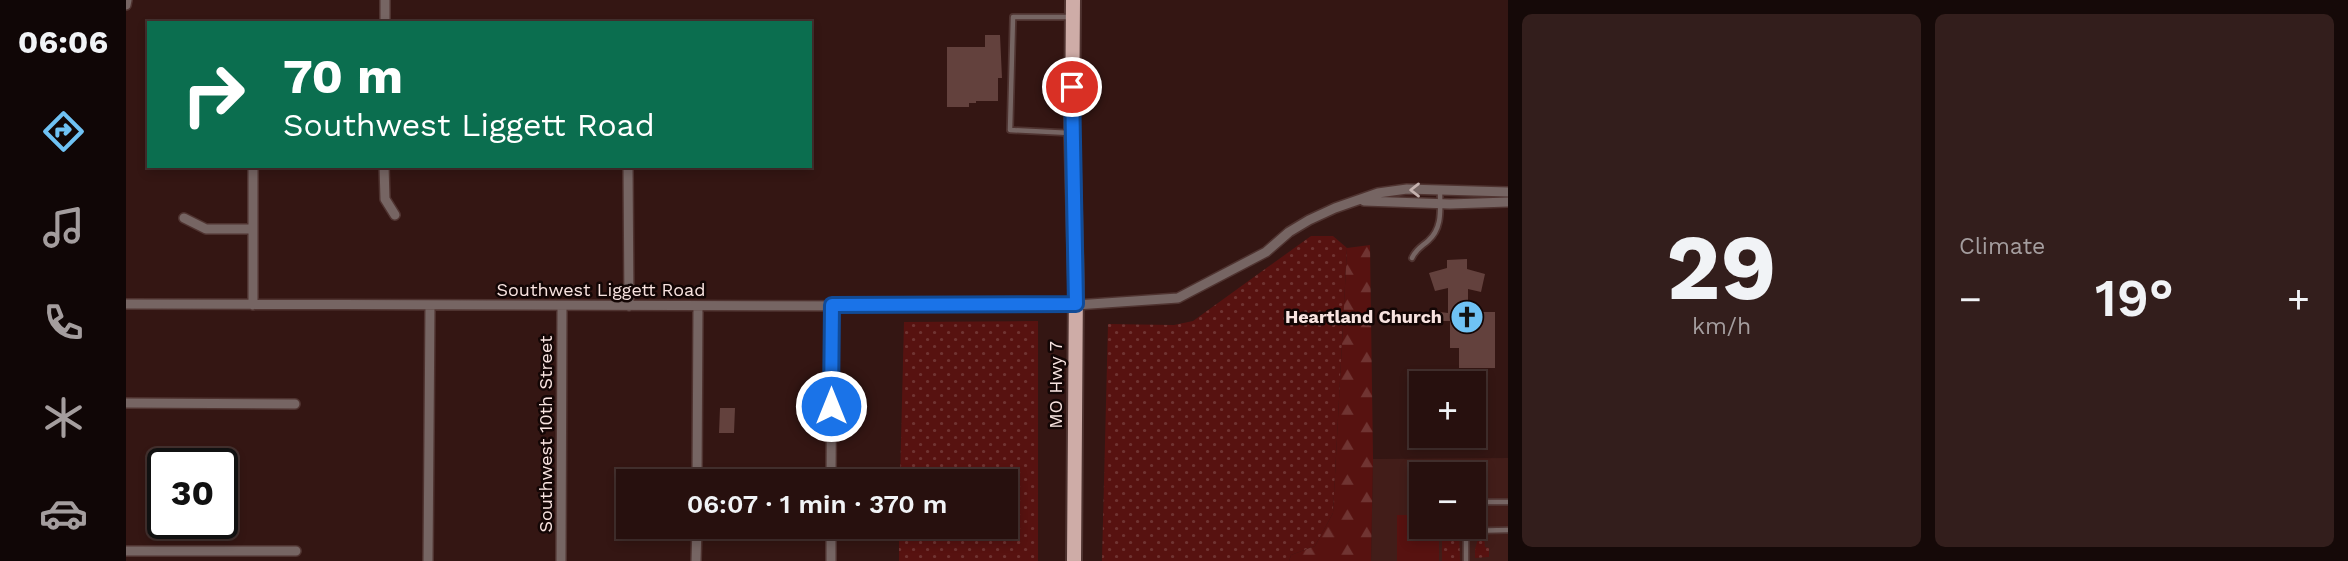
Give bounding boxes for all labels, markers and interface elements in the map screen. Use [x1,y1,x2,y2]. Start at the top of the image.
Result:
text: 06:06 [18,23,108,61]
text: 70 m [283,47,403,105]
icon: right [168,49,259,140]
pin [1042,57,1102,117]
icon: arrive [1053,68,1091,106]
text: Southwest Liggett Road [283,106,655,144]
icon: directions [39,107,88,156]
one-way arrow [1410,182,1420,198]
icon: music [39,203,88,252]
text: 29 [1666,214,1777,321]
text: Climate [1959,233,2045,260]
text: 19° [2095,268,2174,329]
text: − [1959,277,1982,321]
text: + [2287,277,2310,321]
street label: Southwest Liggett Road [496,279,706,300]
icon: phone [39,298,88,347]
church icon: Heartland Church [1448,298,1486,336]
place label: Heartland Church [1285,306,1442,327]
text: km/h [1692,313,1751,340]
street label: Southwest 10th Street [535,335,556,533]
street label: MO Hwy 7 [1045,341,1066,429]
position arrow [794,369,868,443]
map controls [1409,371,1486,539]
button: + [1409,371,1486,448]
icon: climate [39,393,88,442]
speed limit sign: 30 [147,448,238,539]
button: − [1409,462,1486,539]
icon: car [39,489,88,538]
text: 06:07 · 1 min · 370 m [687,489,947,519]

